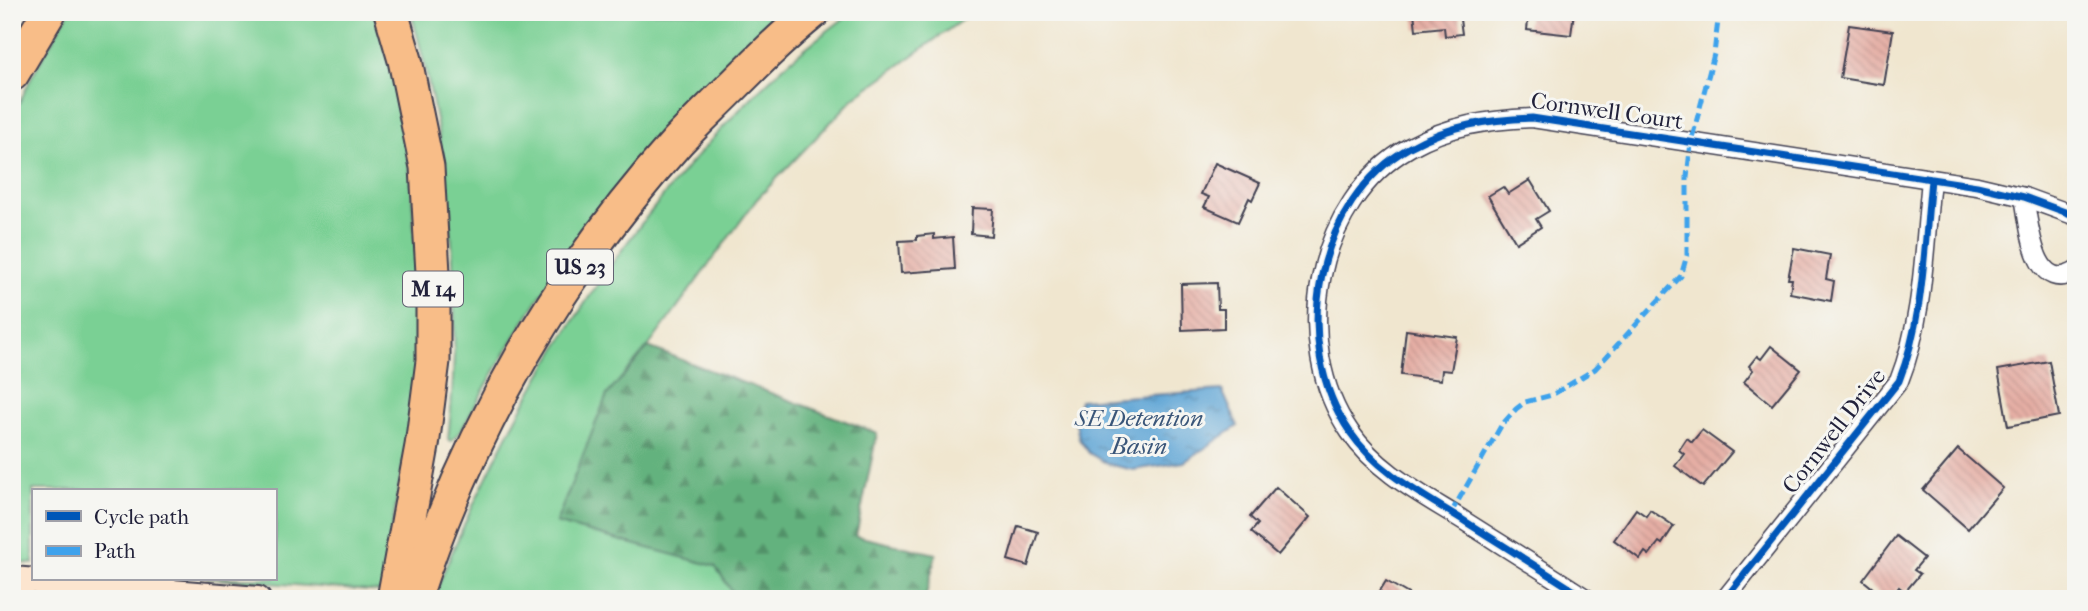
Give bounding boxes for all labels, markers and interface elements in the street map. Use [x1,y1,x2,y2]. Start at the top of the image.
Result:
street label: Cornwell Court [1529,87,1685,135]
road number: US 23 [547,250,613,284]
road number: M 14 [403,272,463,306]
street label: Cornwell Drive [1777,363,1891,499]
water label: SE Detention Basin [1074,404,1203,460]
legend [32,489,276,580]
text: Cycle path [94,505,189,529]
text: Path [94,539,136,563]

